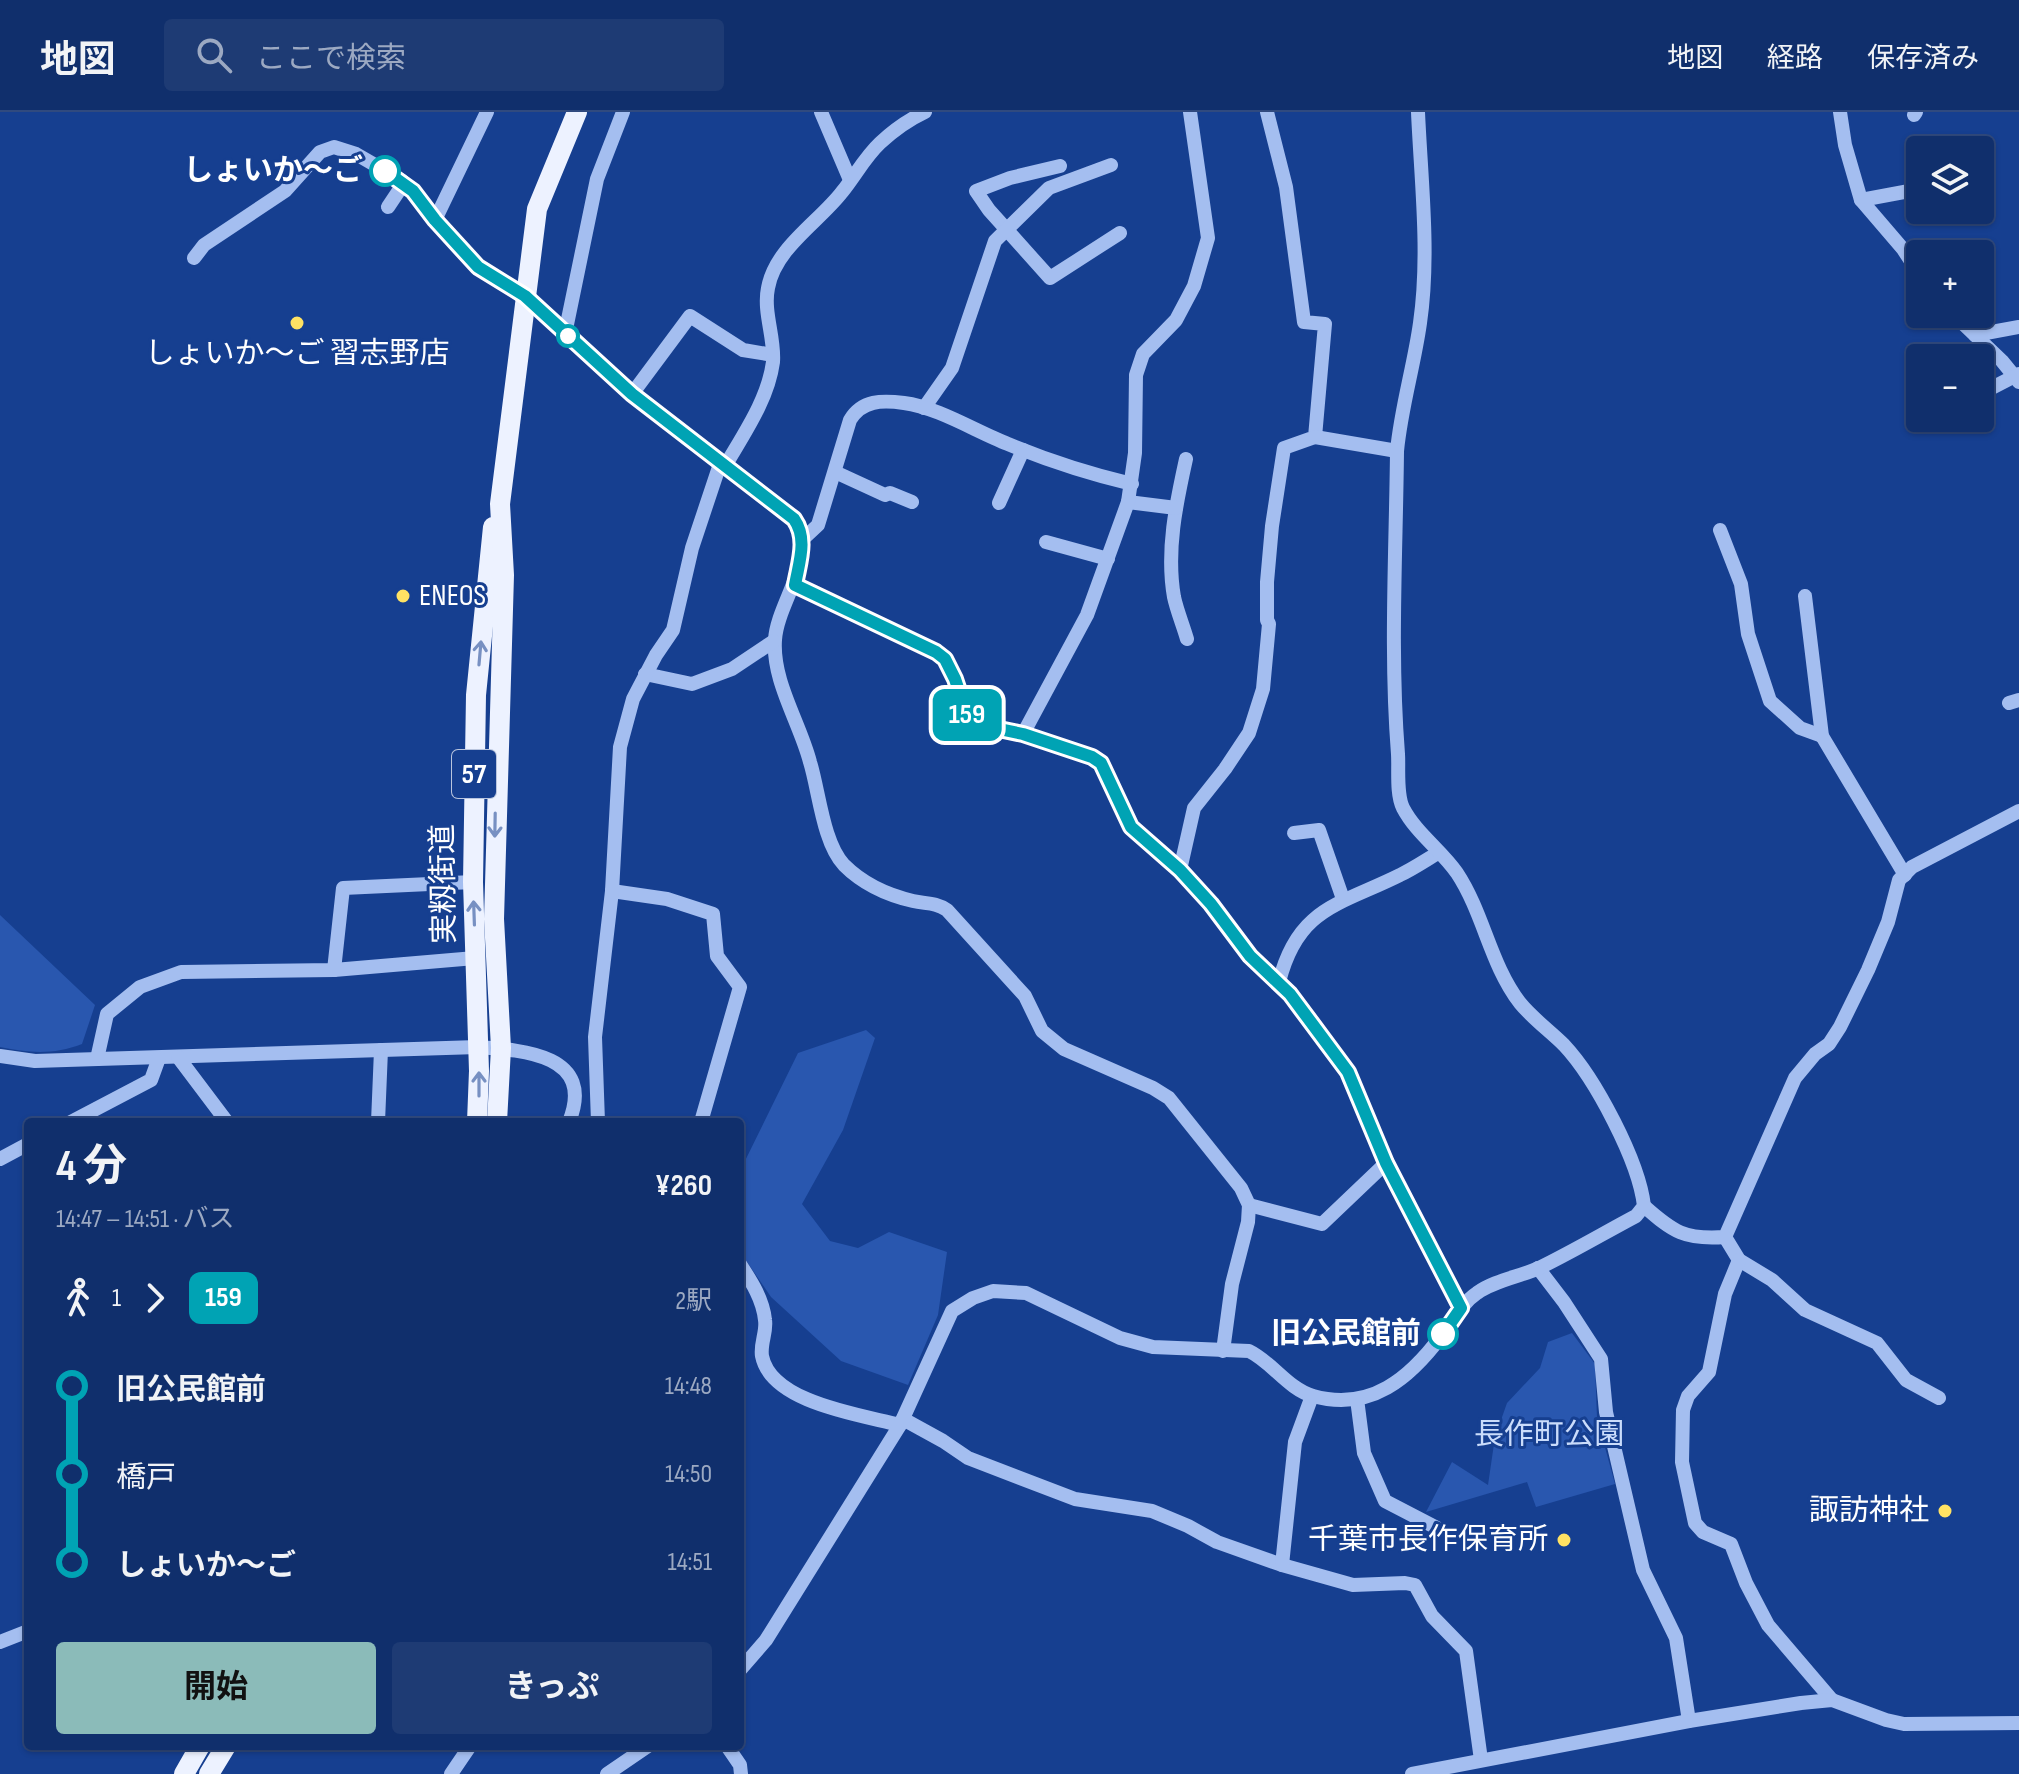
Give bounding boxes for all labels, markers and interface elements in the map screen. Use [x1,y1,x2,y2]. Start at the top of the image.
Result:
search box [164,19,724,91]
icon: search [192,33,236,77]
text: 地図 [40,38,116,83]
text: ここで検索 [256,41,406,77]
text: 地図 [1667,42,1723,75]
text: 経路 [1767,42,1823,75]
text: 保存済み [1867,42,1979,75]
map controls [1906,136,1994,432]
button: layers [1906,136,1994,224]
place label: しょいか〜ご [183,153,363,189]
marker: しょいか〜ご [370,156,400,186]
button: + [1906,240,1994,328]
marker: しょいか～ご 習志野店 [288,314,306,332]
unlabelled marker [557,325,579,347]
place label: しょいか～ご 習志野店 [145,336,449,372]
button: − [1906,344,1994,432]
place label: ENEOS [419,578,486,614]
marker: ENEOS [394,587,412,605]
one-way arrow [473,640,488,667]
line badge: 159 [921,689,1013,741]
text: 159 [949,698,985,731]
road number: 57 [452,750,496,798]
one-way arrow [487,811,503,838]
street label: 実籾街道 [425,824,463,944]
one-way arrow [466,900,481,927]
one-way arrow [471,1071,487,1098]
text: 4 分 [56,1140,127,1193]
text: ¥260 [655,1168,712,1204]
text: 14:47 – 14:51 · バス [56,1204,235,1235]
icon: walk [56,1276,100,1320]
icon: forward [133,1276,177,1320]
text: 159 [205,1281,242,1314]
text: 1 [112,1283,121,1314]
text: 2駅 [675,1286,712,1317]
place label: 旧公民館前 [1271,1316,1421,1352]
marker: 旧公民館前 [1428,1319,1458,1349]
text: 14:48 [665,1371,712,1402]
text: 旧公民館前 [116,1372,266,1408]
park label: 長作町公園 [1474,1417,1624,1453]
text: 14:50 [665,1459,712,1490]
text: 橋戸 [116,1460,176,1496]
place label: 諏訪神社 [1809,1493,1929,1529]
marker: 諏訪神社 [1936,1502,1954,1520]
place label: 千葉市長作保育所 [1308,1522,1548,1558]
marker: 千葉市長作保育所 [1555,1531,1573,1549]
text: 14:51 [668,1547,712,1578]
text: しょいか〜ご [116,1548,296,1584]
button: 開始 [56,1642,376,1734]
button: きっぷ [392,1642,712,1734]

